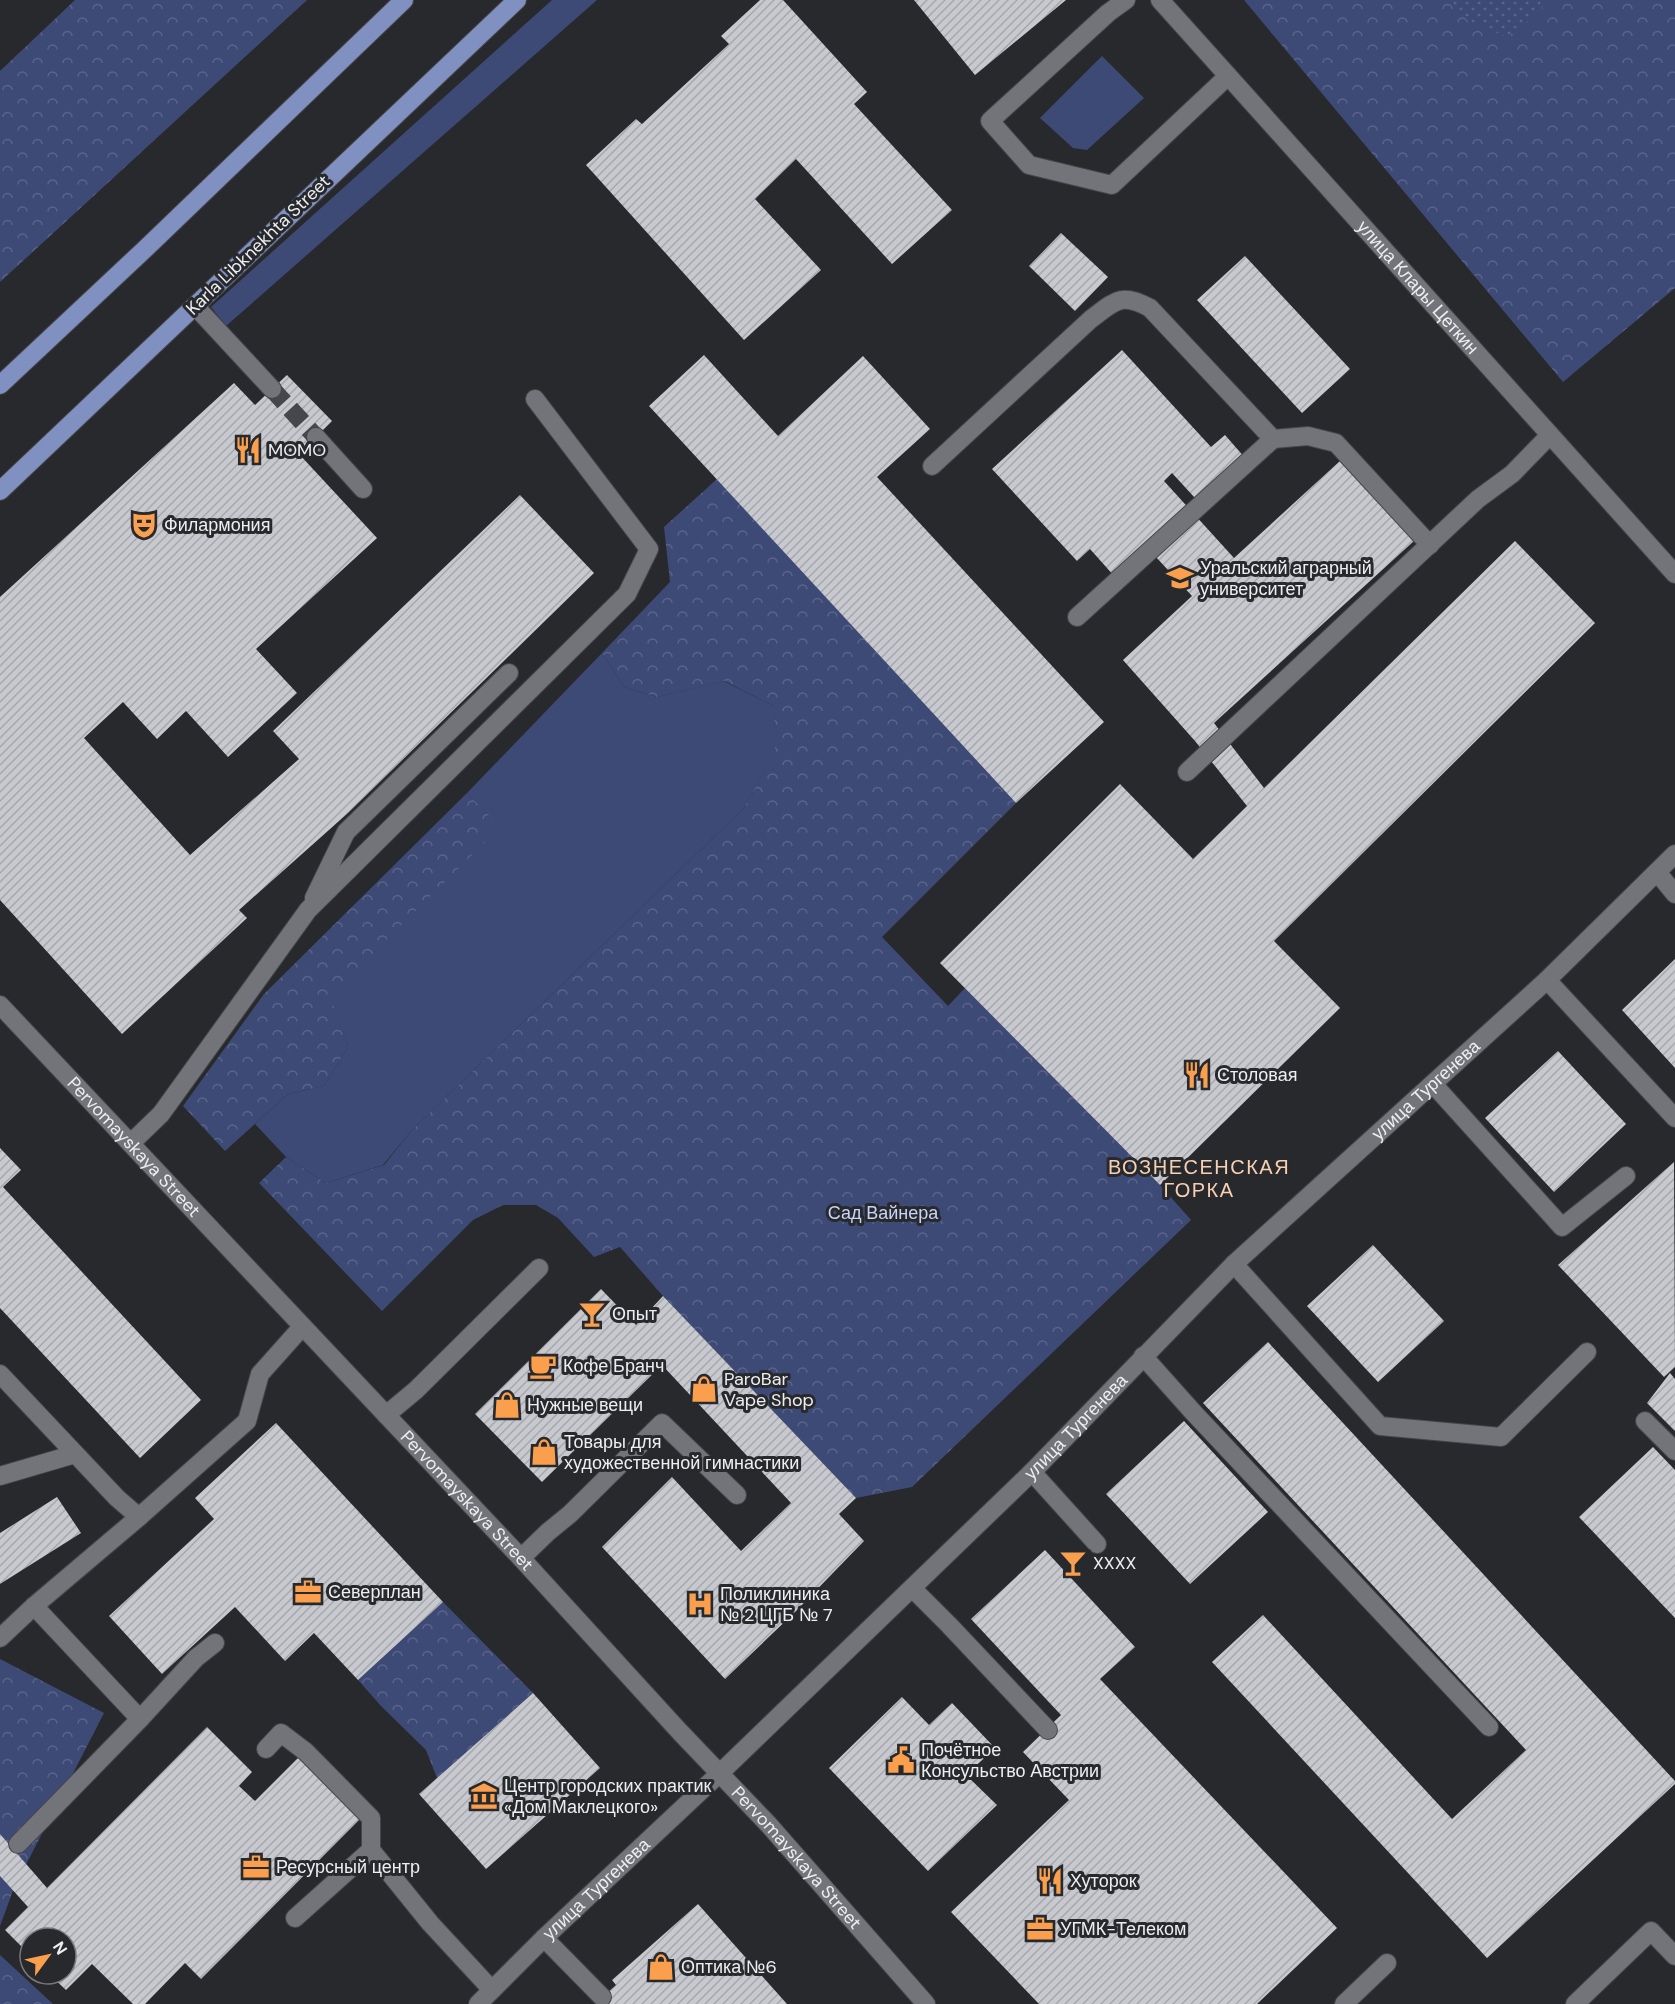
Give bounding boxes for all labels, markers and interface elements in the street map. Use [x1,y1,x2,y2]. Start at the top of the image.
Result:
street label: Karla Libknekhta Street [181,170,335,320]
street label: улица Клары Цеткин [1351,215,1484,359]
restaurant icon: MOMO [233,435,263,465]
place label: MOMO [268,438,326,462]
theatre icon: Филармония [129,510,159,540]
place label: Филармония [164,513,270,537]
place label: Уральский аграрный университет [1200,556,1372,601]
school or university icon: Уральский аграрный университет [1165,563,1195,593]
street label: улица Тургенева [1366,1034,1486,1145]
restaurant icon: Столовая [1182,1060,1212,1090]
place label: Столовая [1217,1063,1298,1087]
street label: Pervomayskaya Street [62,1072,206,1222]
district label: ВОЗНЕСЕНСКАЯ ГОРКА [1108,1154,1290,1203]
park label: Сад Вайнера [828,1201,939,1225]
bar icon: Опыт [577,1299,607,1329]
place label: Опыт [612,1302,657,1326]
cafe icon: Кофе Бранч [528,1351,558,1381]
place label: Кофе Бранч [563,1354,664,1378]
place label: ParoBar Vape Shop [724,1367,814,1412]
street label: улица Тургенева [1019,1368,1133,1485]
shop icon: ParoBar Vape Shop [689,1374,719,1404]
shop icon: Нужные вещи [492,1390,522,1420]
place label: Нужные вещи [527,1393,643,1417]
street label: Pervomayskaya Street [395,1425,539,1576]
place label: Товары для художественной гимнастики [564,1430,799,1475]
shop icon: Товары для художественной гимнастики [529,1437,559,1467]
bar icon: XXXX [1058,1548,1088,1578]
place label: XXXX [1093,1551,1137,1575]
office icon: Северплан [293,1577,323,1607]
place label: Северплан [328,1580,421,1604]
place label: Поликлиника № 2 ЦГБ № 7 [720,1582,833,1627]
hospital icon: Поликлиника № 2 ЦГБ № 7 [685,1589,715,1619]
place label: Почётное Консульство Австрии [921,1738,1099,1783]
public building icon: Почётное Консульство Австрии [886,1745,916,1775]
place label: Центр городских практик «Дом Маклецкого» [504,1774,711,1819]
museum icon: Центр городских практик «Дом Маклецкого» [469,1781,499,1811]
street label: Pervomayskaya Street [726,1781,867,1934]
street label: улица Тургенева [537,1832,656,1945]
office icon: Ресурсный центр [241,1852,271,1882]
place label: Ресурсный центр [276,1855,420,1879]
restaurant icon: Хуторок [1035,1866,1065,1896]
place label: Хуторок [1070,1869,1137,1893]
office icon: УГМК-Телеком [1025,1914,1055,1944]
place label: УГМК-Телеком [1060,1917,1186,1941]
north arrow [18,1926,78,1986]
text: N [48,1937,72,1959]
shop icon: Оптика №6 [646,1952,676,1982]
place label: Оптика №6 [681,1955,777,1979]

